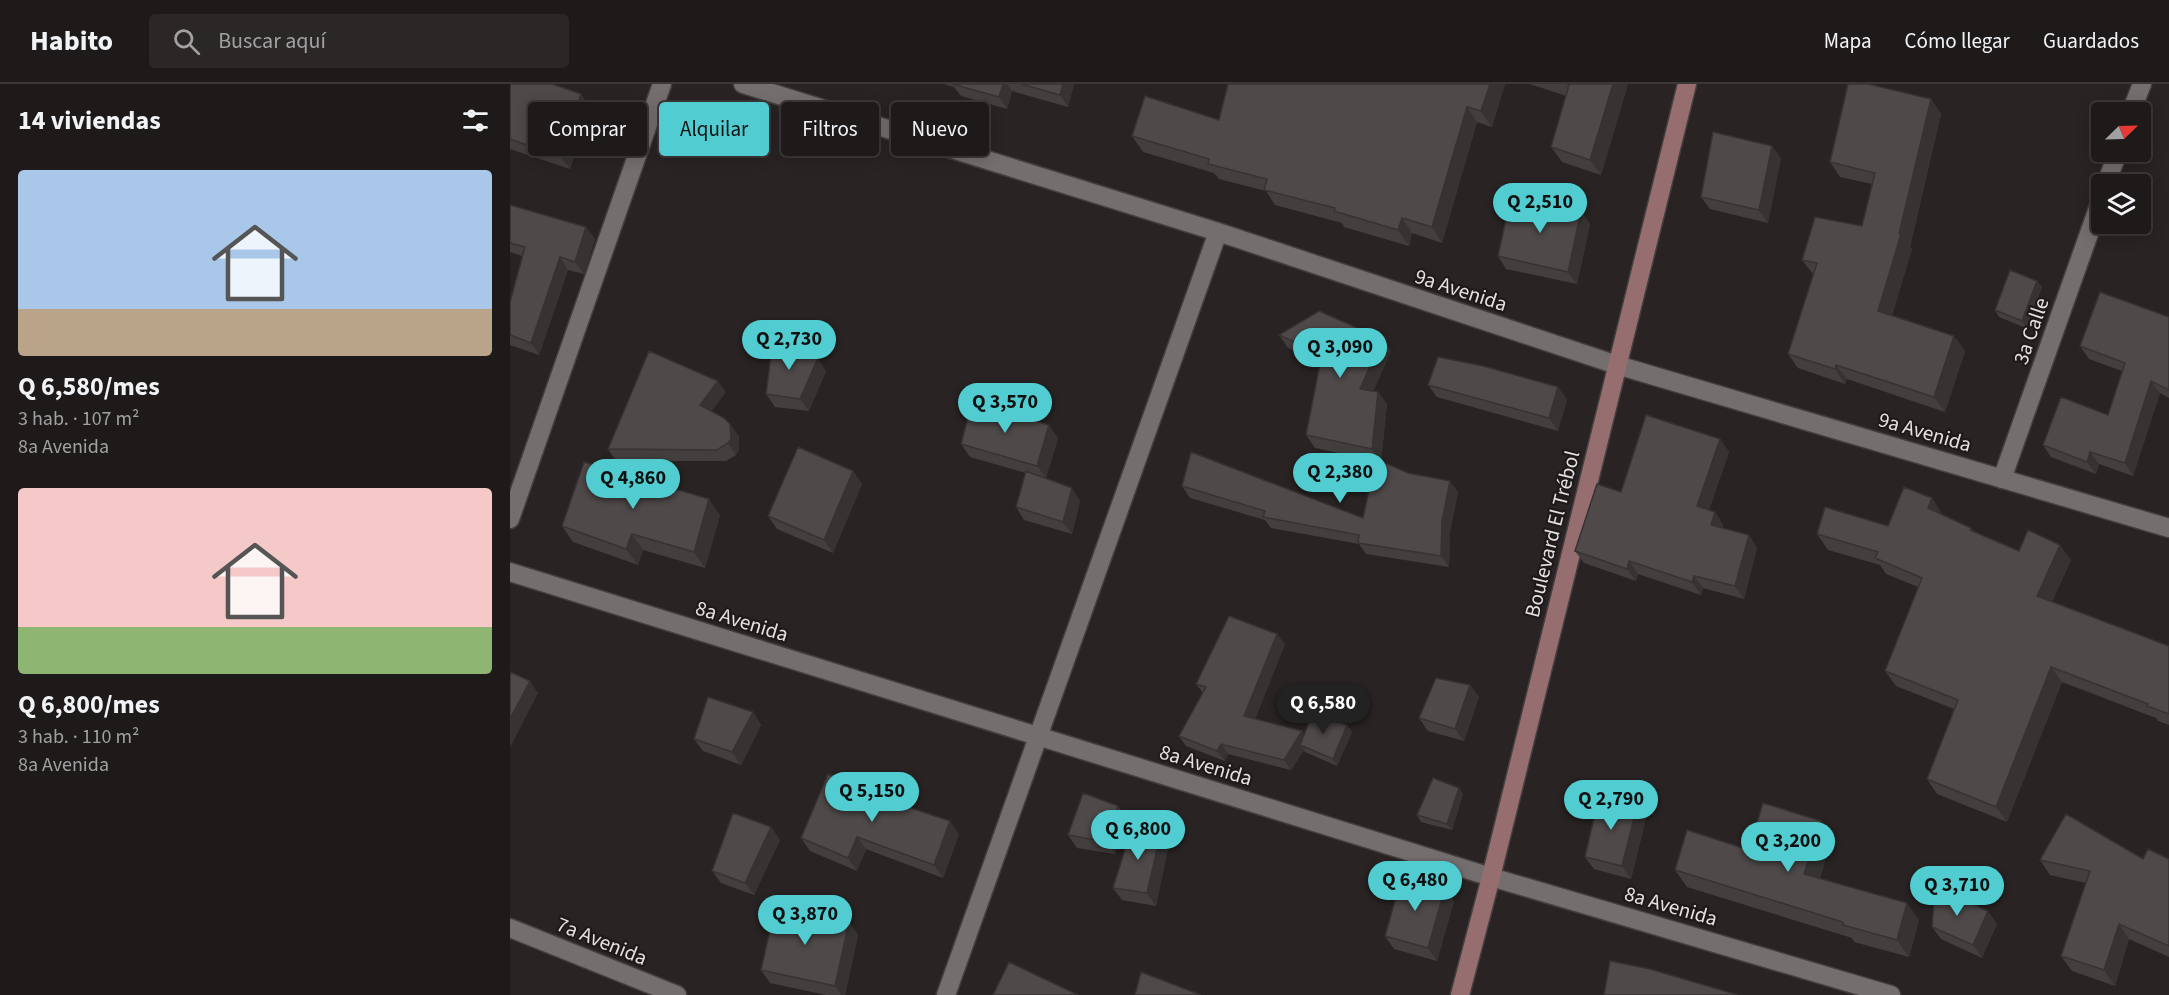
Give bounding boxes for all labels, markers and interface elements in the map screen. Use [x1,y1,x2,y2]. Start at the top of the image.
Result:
search box [149,14,569,68]
text: Habito [30,21,113,61]
icon: search [170,25,203,58]
text: Buscar aquí [218,25,326,57]
text: Mapa [1824,26,1872,56]
text: Cómo llegar [1905,26,2010,56]
text: Guardados [2043,26,2139,56]
text: 14 viviendas [18,102,161,139]
chip: Comprar [528,102,647,156]
chip: Alquilar [659,102,769,156]
chip: Filtros [781,102,879,156]
chip: Nuevo [891,102,989,156]
north arrow [2091,102,2151,162]
map controls [2091,102,2151,234]
icon: filters [459,104,492,137]
button: layers [2091,174,2151,234]
pin: Q 2,510 [1485,183,1595,234]
text: Q 2,510 [1507,188,1573,216]
icon: home [201,209,309,317]
street label: 9a Avenida [1411,261,1511,319]
street label: 3a Calle [2006,294,2056,368]
pin: Q 2,730 [734,320,844,371]
text: Q 2,730 [756,325,822,353]
pin: Q 3,090 [1285,328,1395,379]
text: Q 3,090 [1307,333,1373,361]
text: Q 6,580/mes [18,368,160,405]
pin: Q 3,570 [950,383,1060,434]
text: Q 3,570 [972,388,1038,416]
street label: 9a Avenida [1875,404,1975,460]
text: 3 hab. · 107 m² [18,405,139,433]
text: 8a Avenida [18,433,109,461]
street label: Boulevard El Trébol [1517,448,1587,620]
pin: Q 2,380 [1285,453,1395,504]
text: Q 2,380 [1307,458,1373,486]
pin: Q 4,860 [578,459,688,510]
text: Q 4,860 [600,464,666,492]
icon: home [201,527,309,635]
street label: 8a Avenida [692,593,792,649]
pin: Q 6,580 [1268,684,1378,735]
text: Q 6,800/mes [18,686,160,723]
text: Q 6,580 [1290,689,1356,717]
text: 3 hab. · 110 m² [18,723,139,751]
street label: 8a Avenida [1156,737,1256,793]
text: 8a Avenida [18,751,109,779]
pin: Q 5,150 [817,772,927,823]
text: Q 5,150 [839,777,905,805]
pin: Q 2,790 [1556,780,1666,831]
text: Q 2,790 [1578,785,1644,813]
pin: Q 6,800 [1083,810,1193,861]
text: Q 6,800 [1105,815,1171,843]
pin: Q 3,200 [1733,822,1843,873]
text: Q 3,200 [1755,827,1821,855]
pin: Q 6,480 [1360,861,1470,912]
text: Q 6,480 [1382,866,1448,894]
pin: Q 3,710 [1902,866,2012,917]
text: Q 3,710 [1924,871,1990,899]
street label: 8a Avenida [1621,878,1721,934]
pin: Q 3,870 [750,895,860,946]
text: Q 3,870 [772,900,838,928]
street label: 7a Avenida [552,909,652,973]

